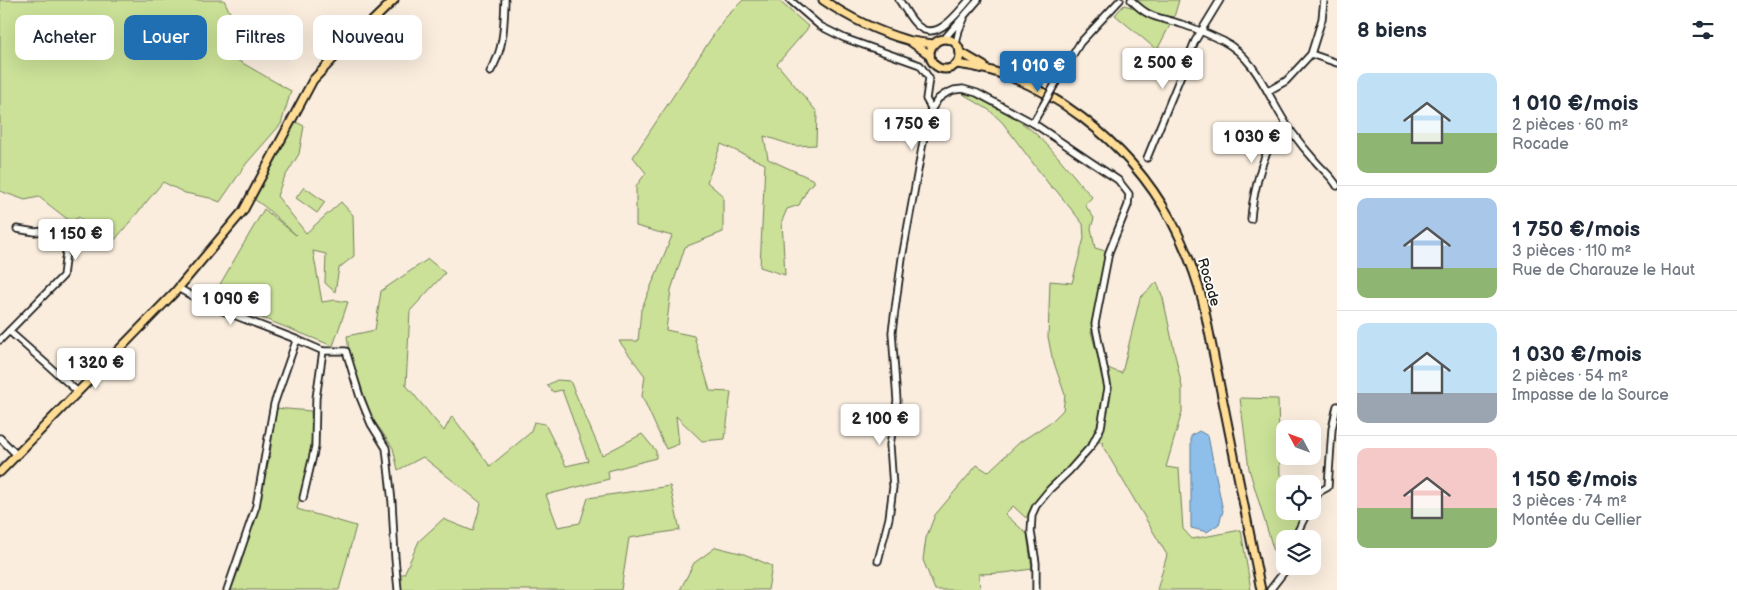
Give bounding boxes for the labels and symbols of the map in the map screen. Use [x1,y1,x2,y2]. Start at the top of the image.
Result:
pin: 2 500 € [1117,48,1209,90]
pin: 1 010 € [992,51,1084,93]
pin: 1 750 € [866,108,958,151]
pin: 1 030 € [1206,121,1298,164]
pin: 1 150 € [30,218,122,261]
street label: Rocade [1194,256,1224,308]
pin: 1 090 € [185,284,277,326]
pin: 1 320 € [50,348,142,390]
pin: 2 100 € [834,404,926,446]
north arrow [1276,420,1321,465]

